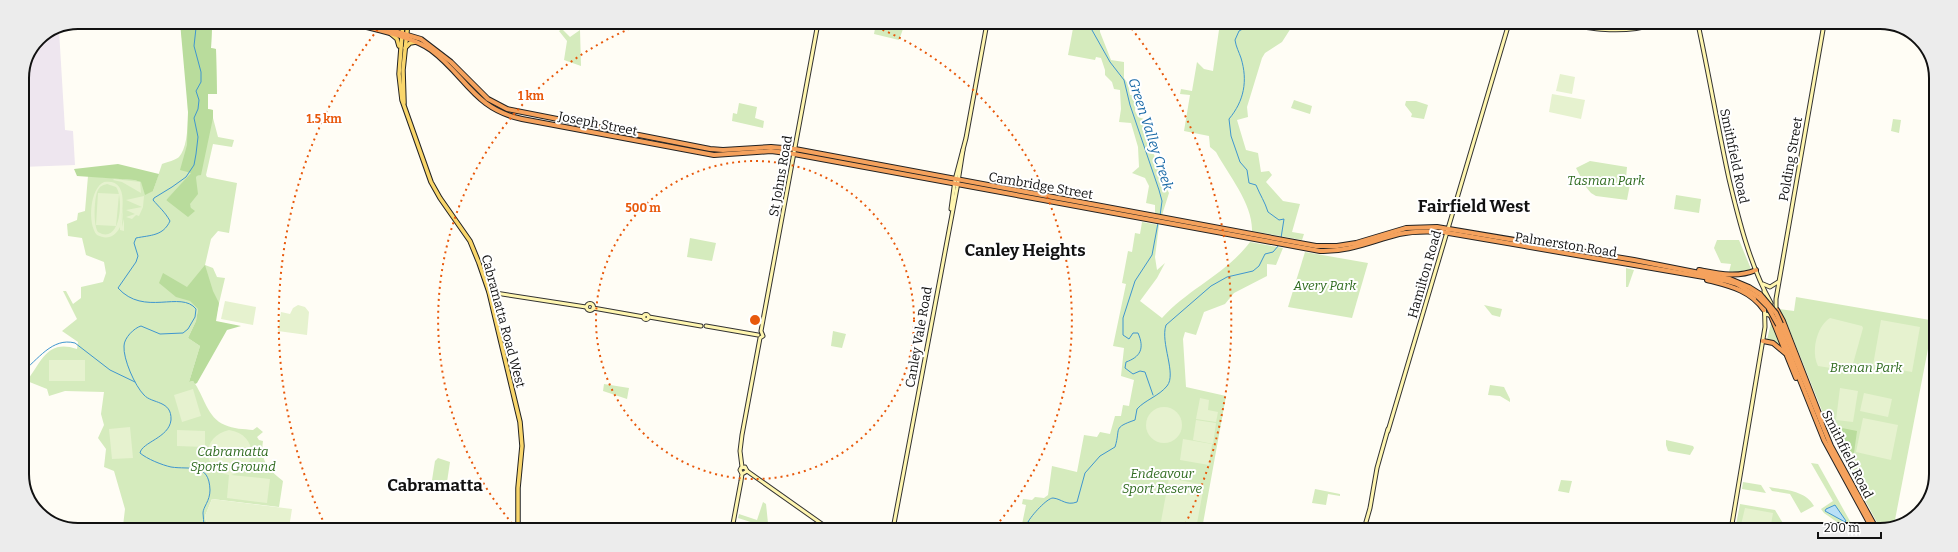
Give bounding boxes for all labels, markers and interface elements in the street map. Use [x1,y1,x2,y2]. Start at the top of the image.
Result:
water label: Green Valley Creek [1124,76,1177,193]
text: 1 km [518,89,544,103]
street label: Smithfield Road [1717,107,1752,205]
street label: Joseph Street [556,108,639,139]
text: 1.5 km [306,112,342,126]
street label: Polding Street [1776,116,1805,202]
street label: St Johns Road [766,134,795,218]
street label: Cambridge Street [988,169,1095,202]
park label: Tasman Park [1567,173,1646,188]
district label: Fairfield West [1418,196,1530,217]
text: 500 m [625,201,661,215]
street label: Hamilton Road [1405,228,1444,320]
street label: Palmerston Road [1514,229,1618,260]
district label: Canley Heights [964,240,1086,261]
street label: Cabramatta Road West [479,253,529,390]
park label: Avery Park [1293,278,1357,293]
street label: Canley Vale Road [902,285,935,389]
centre of rings [748,313,762,327]
park label: Brenan Park [1830,360,1903,375]
street label: Smithfield Road [1819,408,1876,501]
park label: Cabramatta Sports Ground [190,444,276,474]
park label: Endeavour Sport Reserve [1122,466,1203,496]
district label: Cabramatta [387,475,483,496]
scale bar [1818,514,1881,540]
text: 200 m [1824,521,1860,535]

